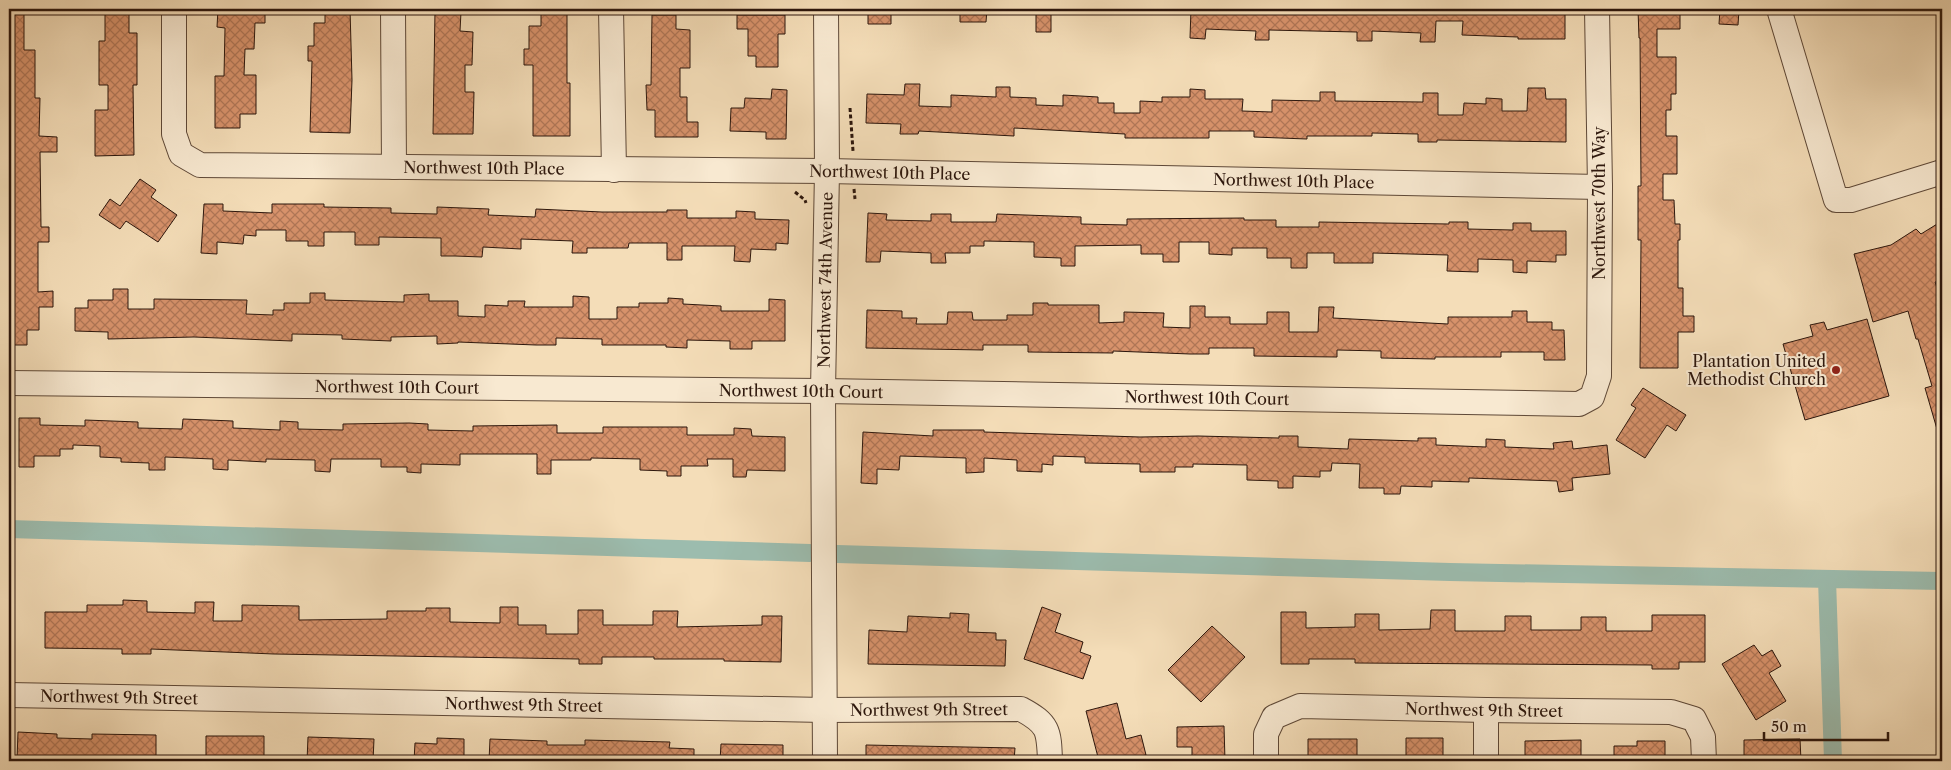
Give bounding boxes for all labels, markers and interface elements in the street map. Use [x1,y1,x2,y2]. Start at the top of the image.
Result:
street label: Northwest 70th Way [1589,125,1609,280]
street label: Northwest 10th Place [403,157,565,178]
street label: Northwest 10th Place [809,161,971,184]
street label: Northwest 10th Place [1213,169,1375,192]
street label: Northwest 74th Avenue [813,192,837,368]
place label: Plantation United Methodist Church [1687,351,1826,389]
marker: Plantation United Methodist Church [1830,364,1842,376]
street label: Northwest 10th Court [315,376,480,398]
street label: Northwest 10th Court [719,380,884,402]
street label: Northwest 10th Court [1124,386,1290,409]
street label: Northwest 9th Street [40,686,198,708]
street label: Northwest 9th Street [445,693,603,716]
street label: Northwest 9th Street [1405,698,1563,721]
street label: Northwest 9th Street [850,699,1008,720]
scale bar [1764,710,1887,742]
text: 50 m [1771,717,1807,736]

